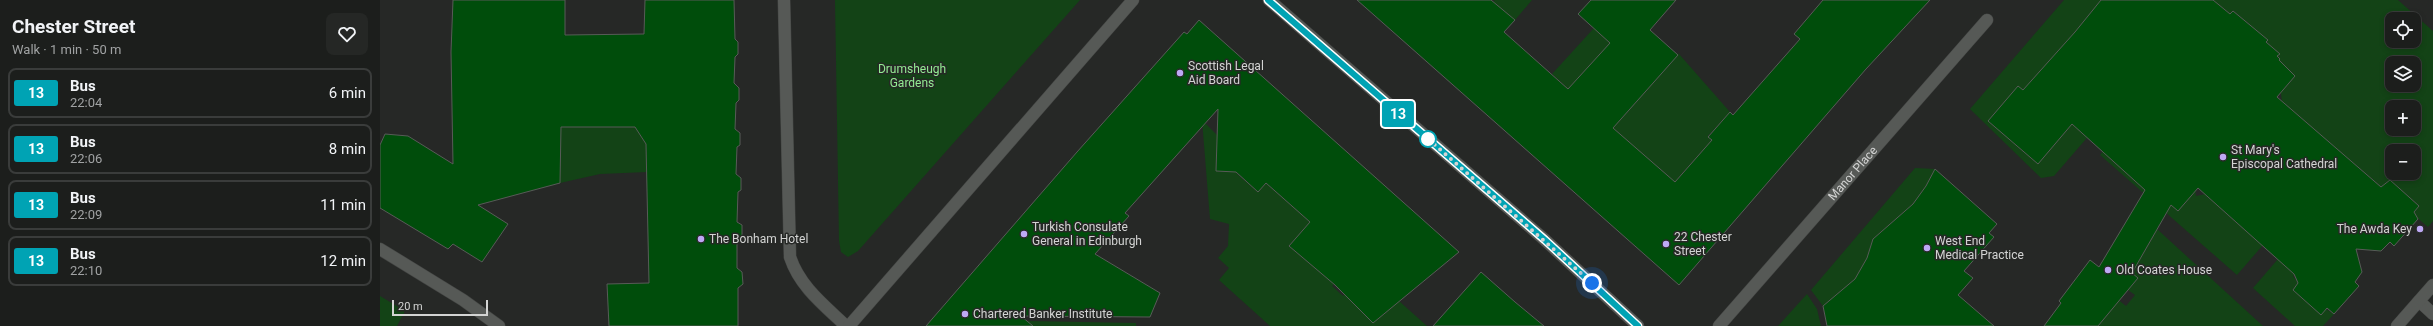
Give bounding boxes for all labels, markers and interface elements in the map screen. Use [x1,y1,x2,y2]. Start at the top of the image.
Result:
map controls [2385,12,2421,180]
button: locate [2385,12,2421,48]
button: heart [326,13,368,55]
text: Chester Street [12,15,135,38]
text: Walk · 1 min · 50 m [12,42,121,57]
button: layers [2385,56,2421,92]
place label: Scottish Legal Aid Board [1188,59,1264,87]
park label: Drumsheugh Gardens [878,62,946,90]
marker: Scottish Legal Aid Board [1175,68,1185,78]
text: Bus [70,77,96,95]
text: 6 min [329,84,366,102]
text: 13 [28,85,44,101]
text: 22:04 [70,95,102,110]
button: + [2385,100,2421,136]
line badge: 13 [1380,101,1416,127]
text: 13 [1390,106,1406,122]
unlabelled marker [1419,130,1437,148]
text: Bus [70,133,96,151]
text: 8 min [329,140,366,158]
text: 13 [28,141,44,157]
street label: Manor Place [1825,143,1880,203]
place label: St Mary's Episcopal Cathedral [2231,143,2337,171]
button: − [2385,144,2421,180]
text: 22:06 [70,151,102,166]
marker: St Mary's Episcopal Cathedral [2218,152,2228,162]
text: Bus [70,189,96,207]
text: 11 min [320,196,366,214]
text: 13 [28,197,44,213]
text: 22:09 [70,207,102,222]
place label: Turkish Consulate General in Edinburgh [1032,220,1142,248]
place label: The Awda Key [2337,222,2412,236]
marker: The Awda Key [2415,224,2425,234]
marker: Turkish Consulate General in Edinburgh [1019,229,1029,239]
place label: 22 Chester Street [1674,230,1732,258]
place label: The Bonham Hotel [709,232,808,246]
marker: The Bonham Hotel [696,234,706,244]
place label: West End Medical Practice [1935,234,2024,262]
marker: 22 Chester Street [1661,239,1671,249]
marker: West End Medical Practice [1922,243,1932,253]
text: Bus [70,245,96,263]
text: 12 min [320,252,366,270]
text: 13 [28,253,44,269]
text: 22:10 [70,263,102,278]
place label: Old Coates House [2116,263,2212,277]
marker: Old Coates House [2103,265,2113,275]
your location [1582,273,1602,293]
scale bar [392,298,488,317]
text: 20 m [398,300,423,313]
place label: Chartered Banker Institute [973,307,1112,321]
marker: Chartered Banker Institute [960,309,970,319]

